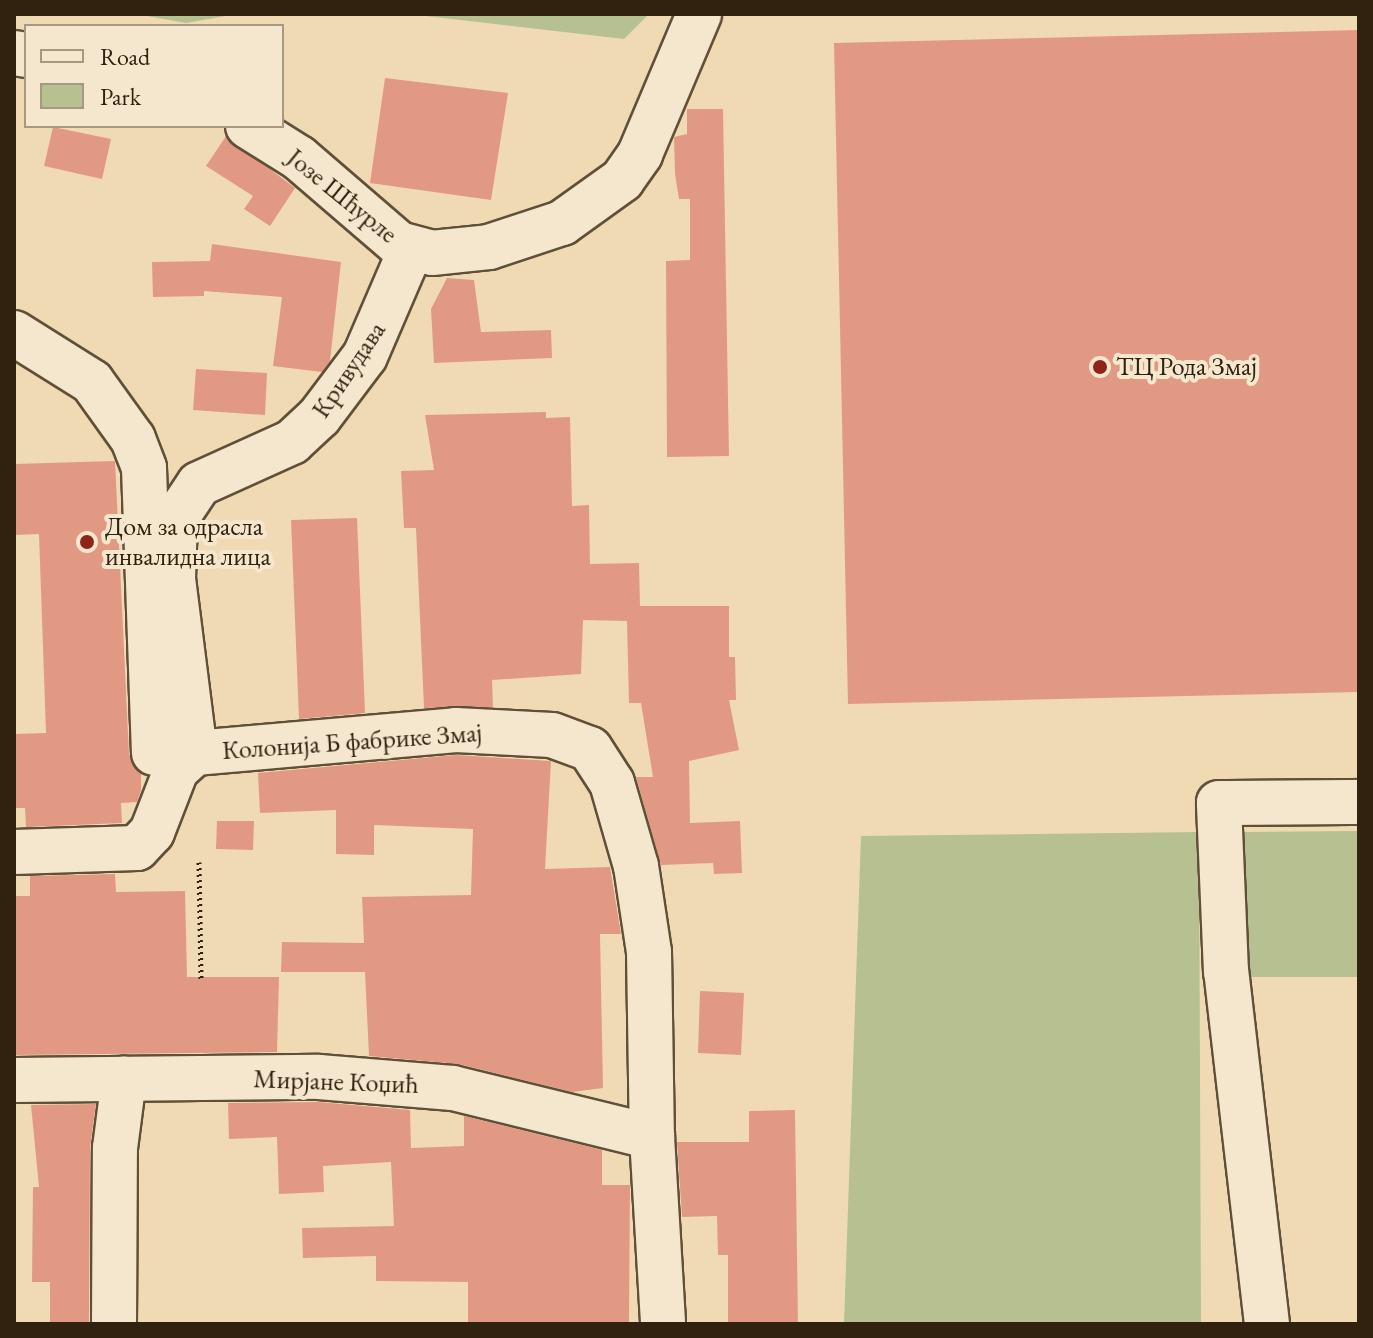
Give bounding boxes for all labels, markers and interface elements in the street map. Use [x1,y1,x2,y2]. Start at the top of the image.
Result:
legend [24,24,284,128]
text: Road [100,41,150,72]
text: Park [100,81,141,112]
street label: Јозе Шћурле [281,142,403,250]
street label: Кривудава [305,316,393,424]
place label: ТЦ Рода Змај [1116,351,1257,383]
marker: ТЦ Рода Змај [1091,358,1109,376]
place label: Дом за одрасла инвалидна лица [105,511,271,572]
marker: Дом за одрасла инвалидна лица [76,531,98,553]
street label: Колонија Б фабрике Змај [221,717,483,767]
street label: Мирјане Коџић [253,1064,419,1100]

